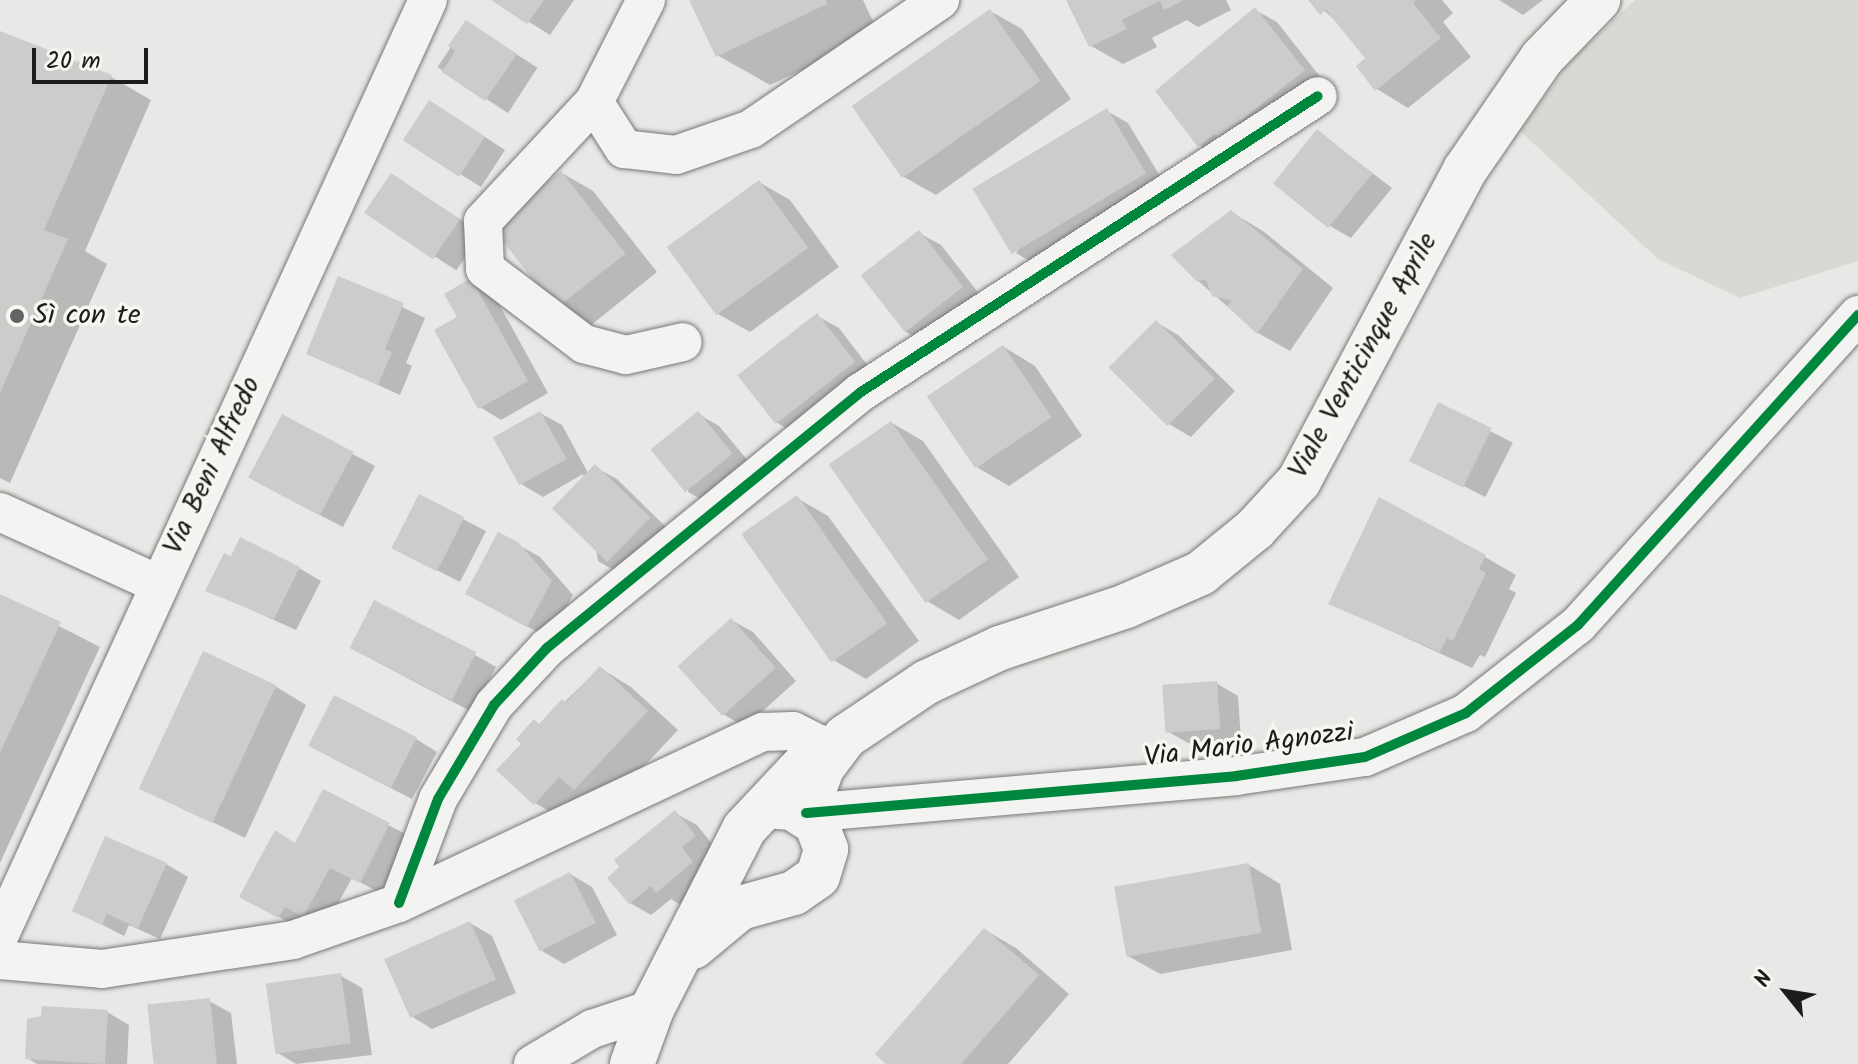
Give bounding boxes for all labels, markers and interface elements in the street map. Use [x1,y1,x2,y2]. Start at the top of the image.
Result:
scale bar [36,32,152,82]
text: 20 m [46,42,101,81]
street label: Viale Venticinque Aprile [1282,227,1446,485]
place label: Sì con te [33,299,140,333]
marker: Sì con te [8,307,26,325]
street label: Via Beni Alfredo [157,372,269,560]
street label: Via Mario Agnozzi [1143,717,1355,775]
north arrow [1746,952,1826,1032]
text: N [1746,965,1783,995]

